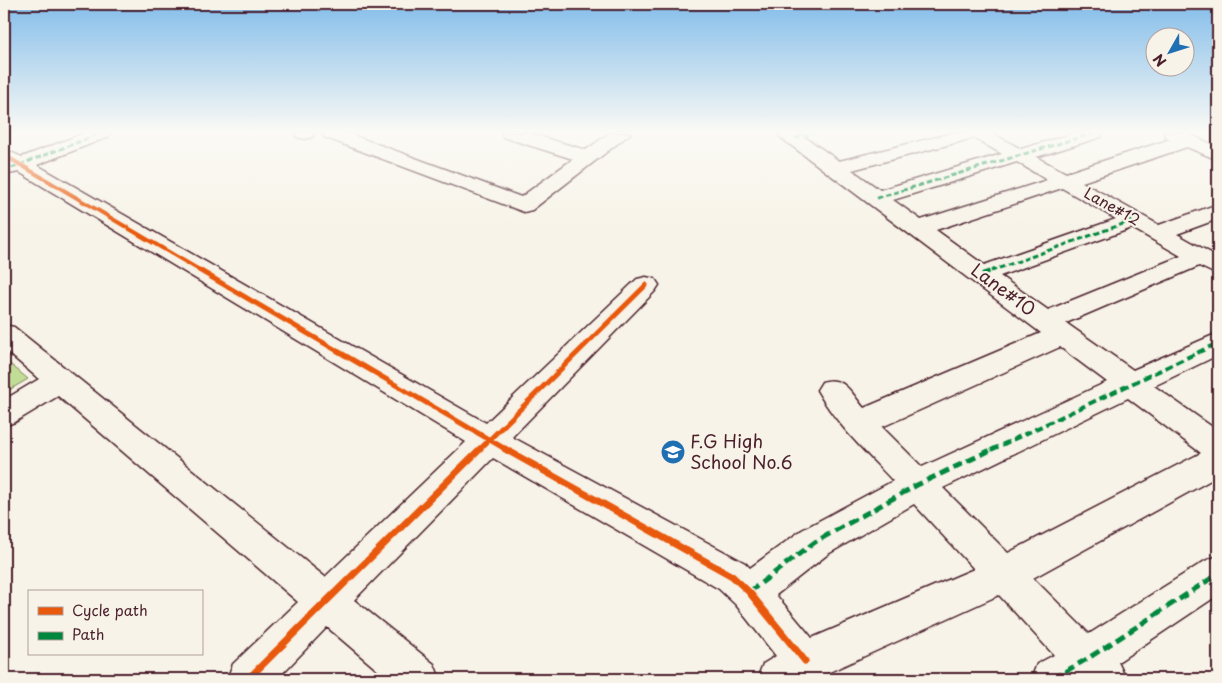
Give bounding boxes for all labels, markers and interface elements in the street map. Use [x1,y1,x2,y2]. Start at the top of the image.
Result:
north arrow [1144,28,1194,78]
text: N [1148,50,1171,71]
street label: Lane#12 [1080,181,1145,231]
street label: Lane#10 [966,256,1042,321]
place label: F.G High School No.6 [690,427,793,475]
school or university icon: F.G High School No.6 [660,439,686,465]
legend [28,590,202,656]
text: Cycle path [72,598,148,621]
text: Path [72,622,104,645]

